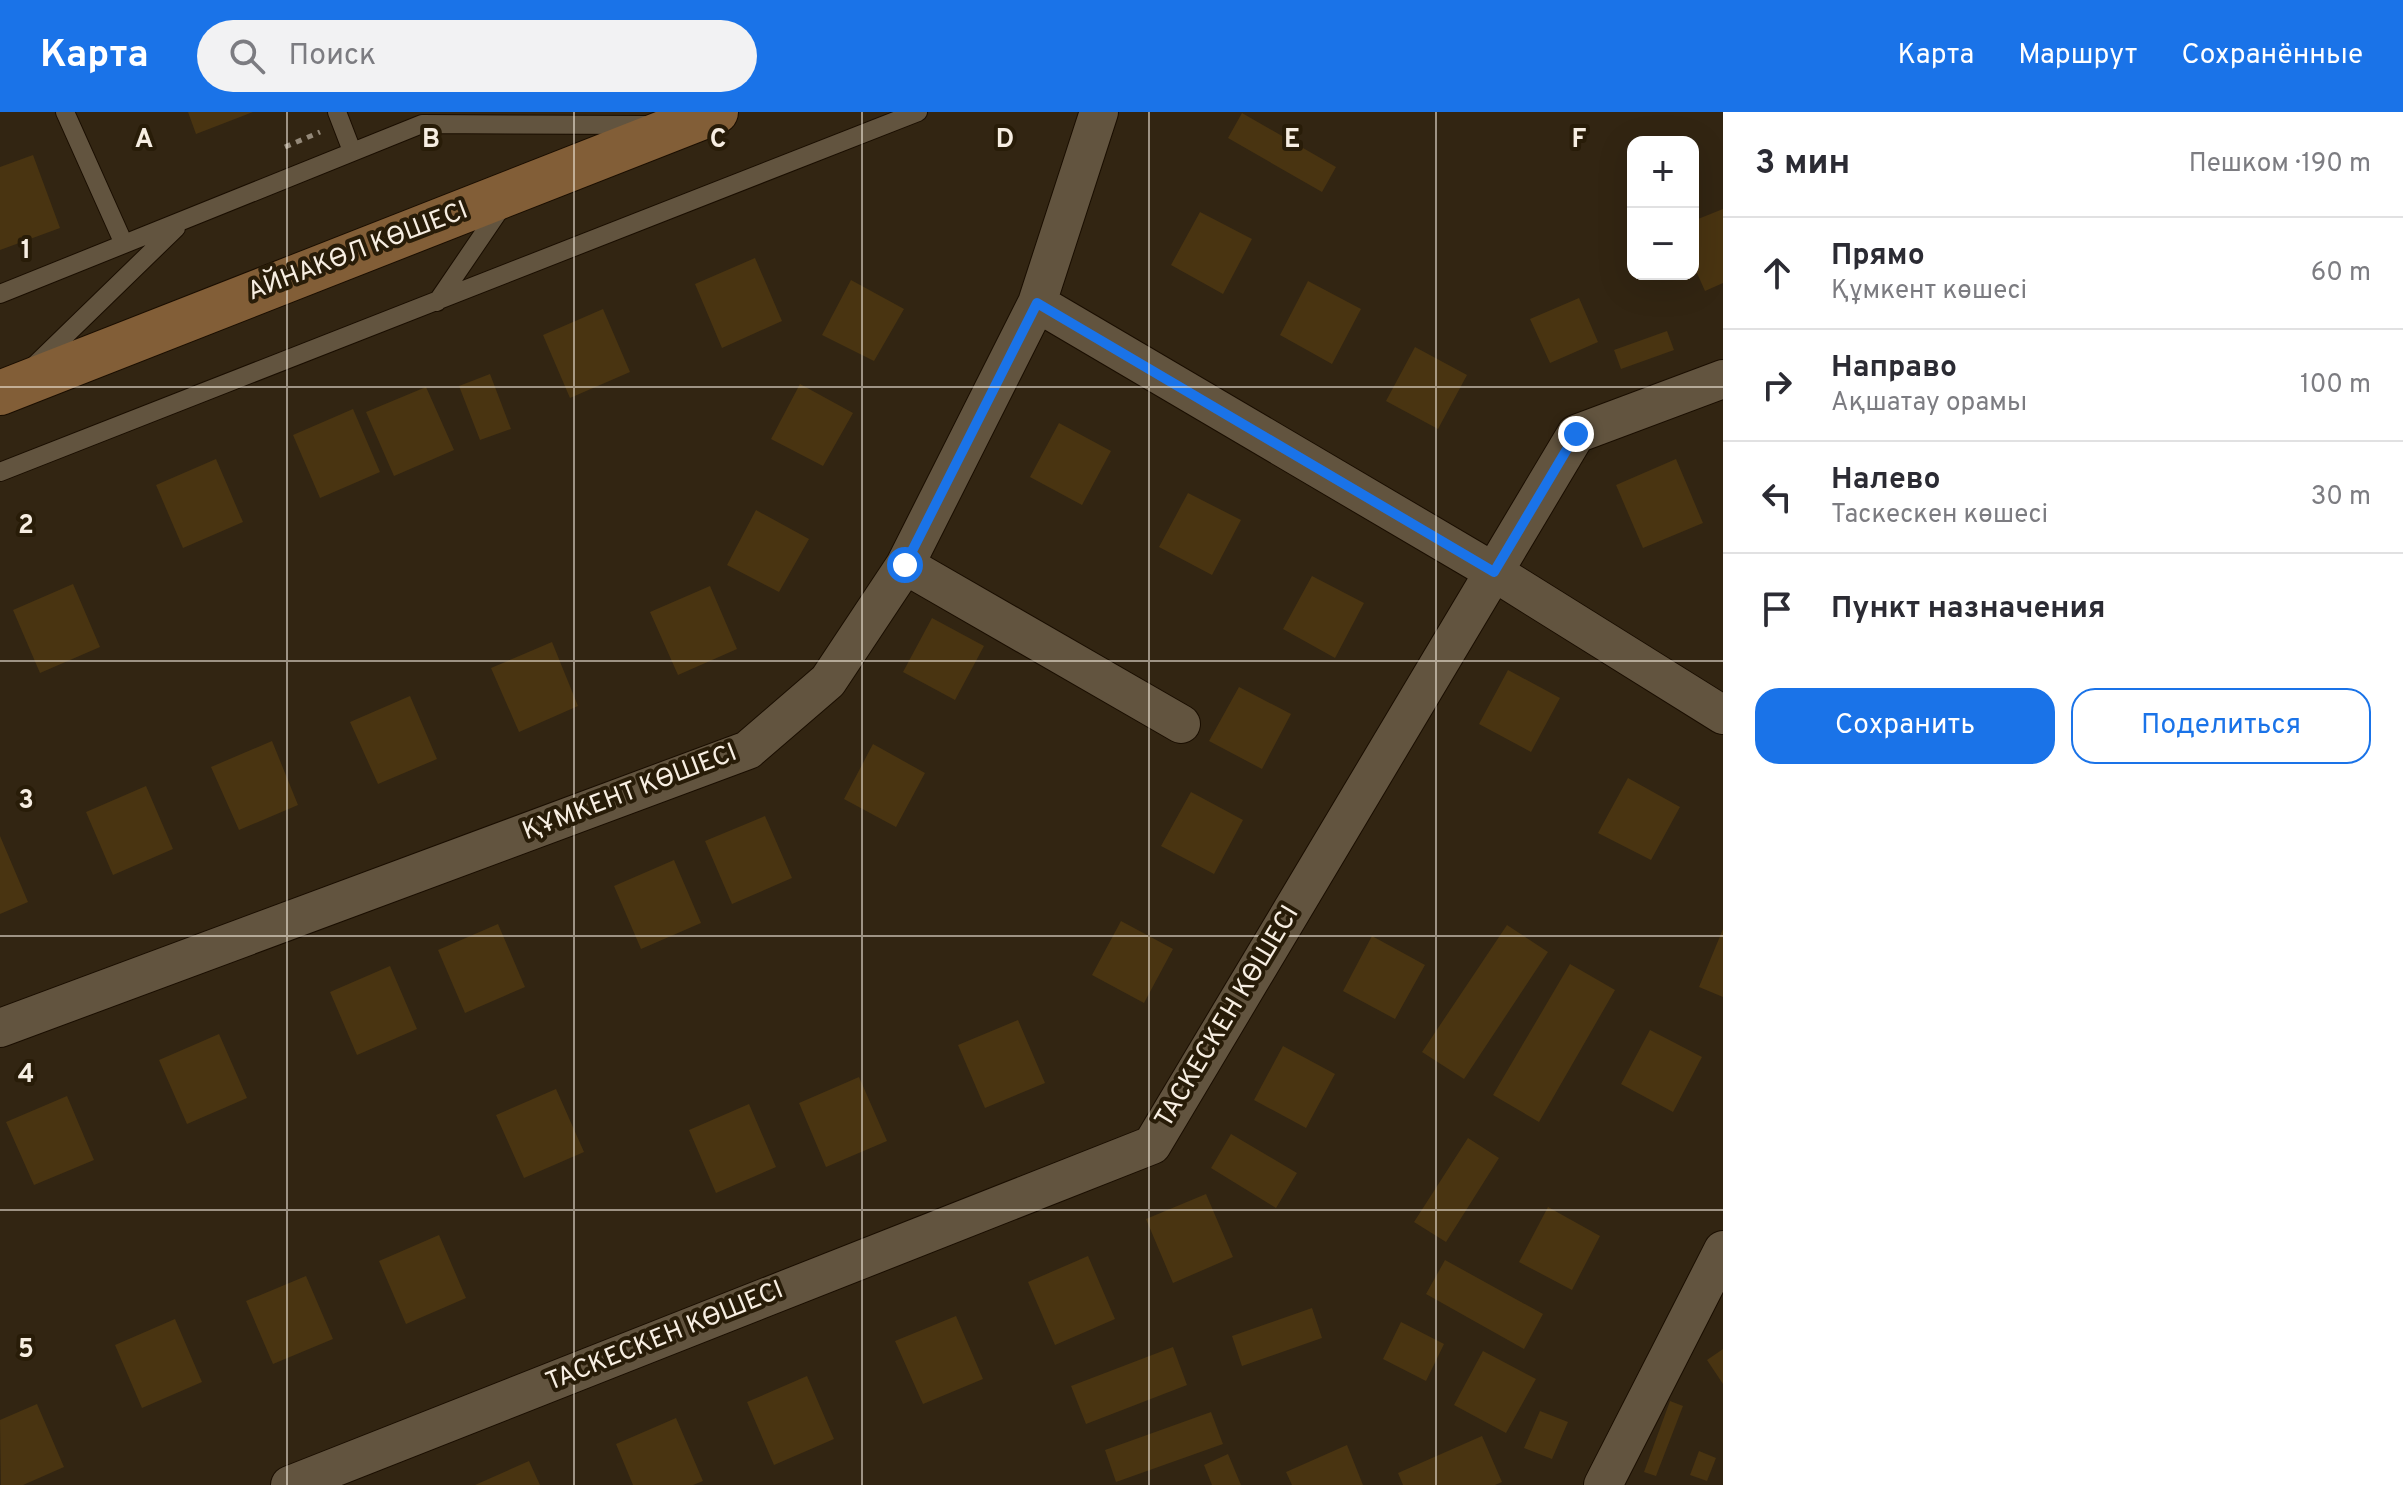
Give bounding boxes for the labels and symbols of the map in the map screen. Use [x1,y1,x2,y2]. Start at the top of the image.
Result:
text: A [135,124,153,157]
text: B [422,124,440,157]
text: C [710,124,726,157]
text: D [996,124,1014,157]
text: E [1284,124,1300,157]
text: F [1572,124,1587,157]
street label: АЙНАКӨЛ КӨШЕСІ [242,193,473,309]
text: 1 [21,235,31,268]
route end [1558,416,1594,452]
text: 2 [18,510,34,543]
route start [887,547,923,583]
street label: ҚҰМКЕНТ КӨШЕСІ [518,737,742,849]
text: 3 [18,785,34,818]
street label: ТАСКЕСКЕН КӨШЕСІ [1149,900,1307,1134]
text: 4 [18,1059,34,1092]
street label: ТАСКЕСКЕН КӨШЕСІ [541,1274,789,1400]
text: 5 [18,1334,34,1367]

